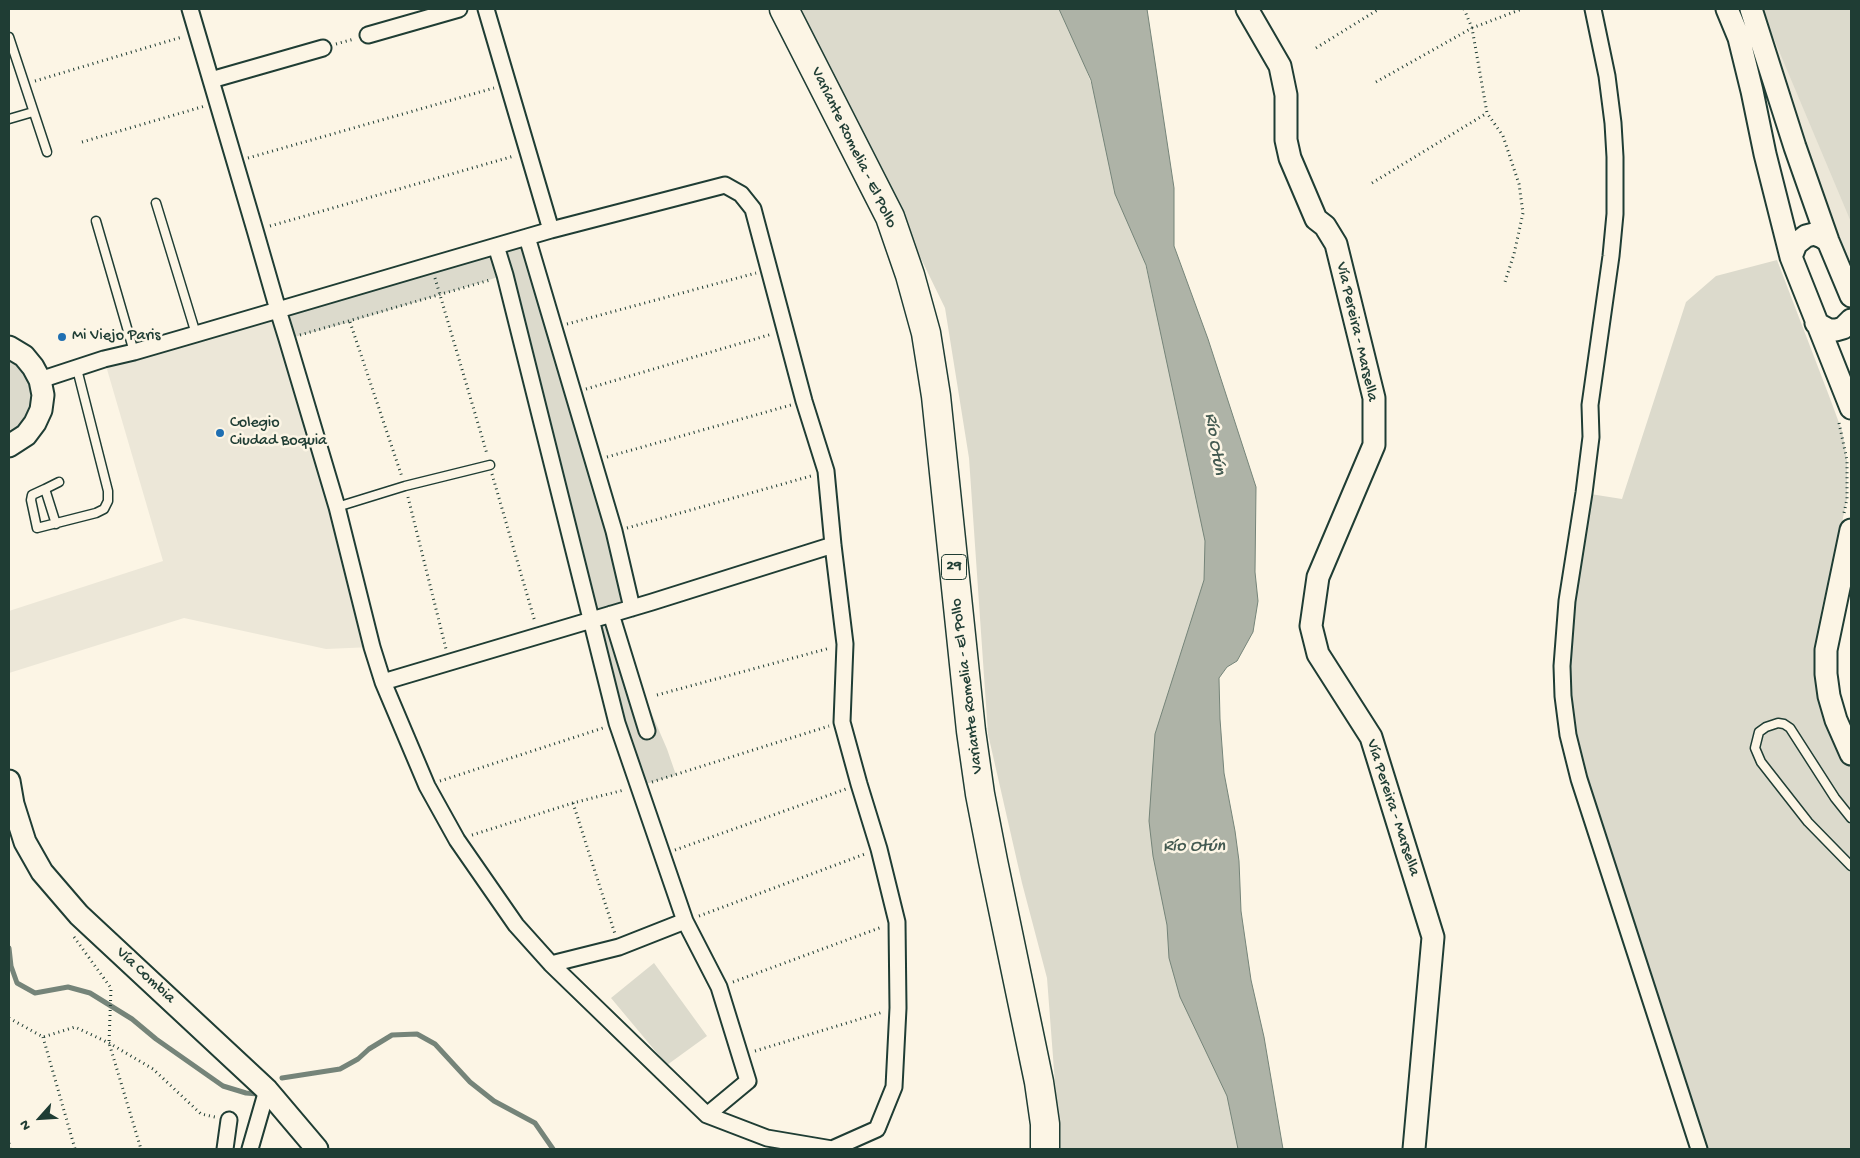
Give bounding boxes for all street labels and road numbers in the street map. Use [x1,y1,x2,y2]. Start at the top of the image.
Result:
street label: Variante Romelia - El Pollo [806,64,900,232]
street label: Vía Pereira - Marsella [1331,260,1381,404]
road number: 29 [942,554,966,580]
street label: Variante Romelia - El Pollo [948,597,988,775]
street label: Vía Pereira - Marsella [1361,737,1423,879]
street label: Vía Combia [111,944,179,1008]

